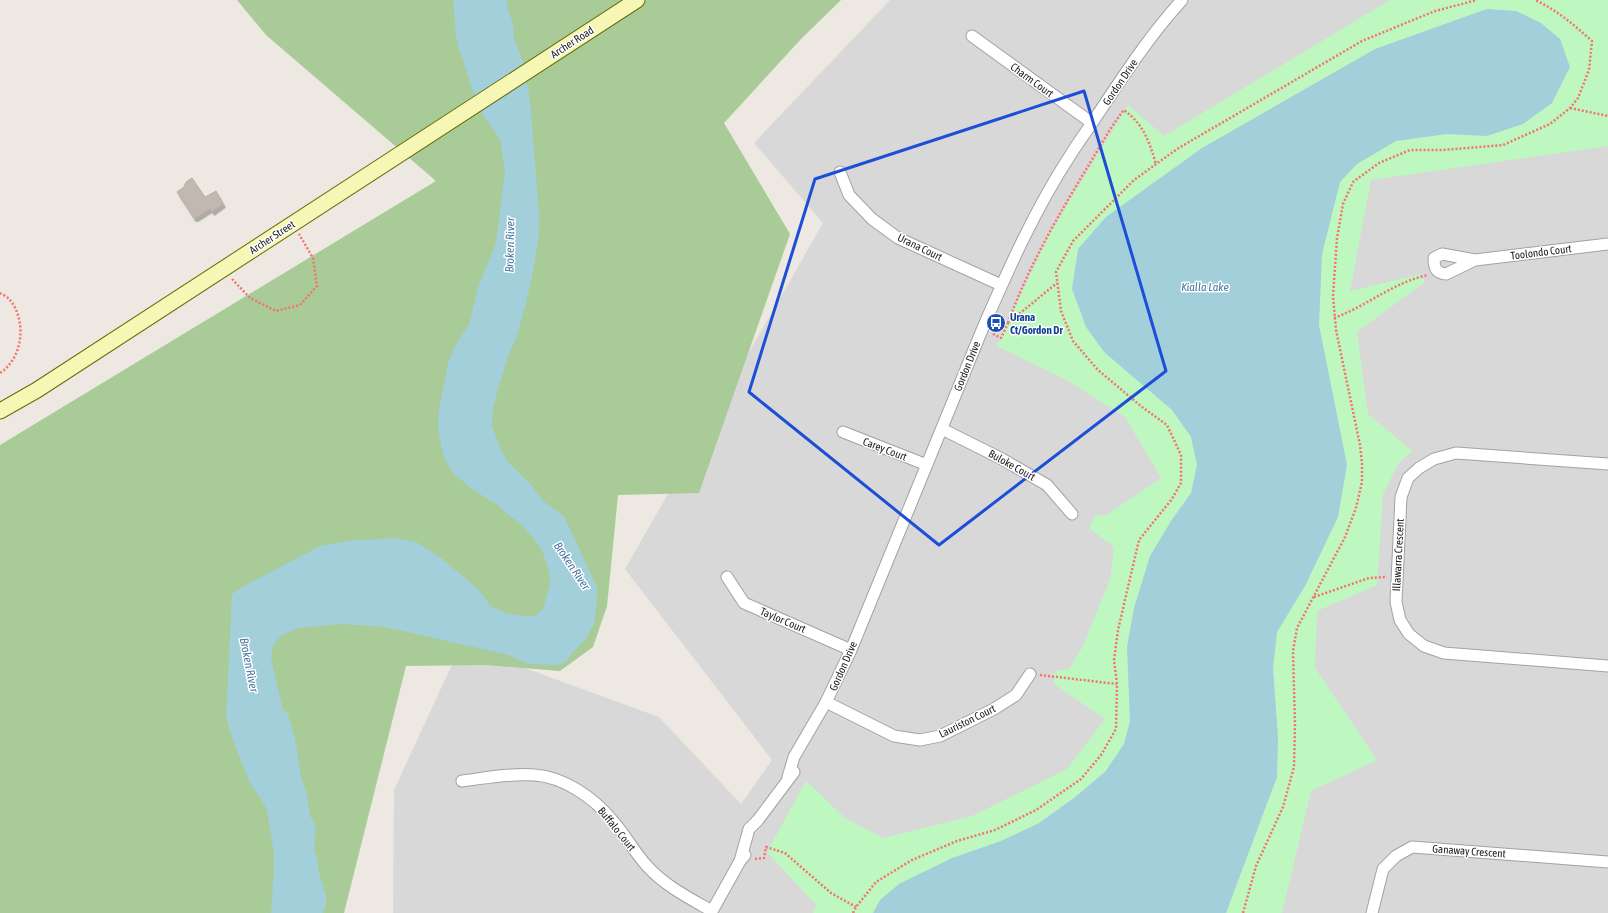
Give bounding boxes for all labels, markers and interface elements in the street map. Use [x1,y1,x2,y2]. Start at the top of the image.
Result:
street label: Archer Road [548,24,596,60]
street label: Gordon Drive [1100,57,1140,107]
street label: Charm Court [1008,61,1056,99]
water label: Broken River [503,217,517,273]
street label: Archer Street [247,218,297,256]
street label: Urana Court [896,231,944,263]
street label: Toolondo Court [1510,242,1572,262]
water label: Kialla Lake [1181,280,1229,294]
place label: Urana Ct/Gordon Dr [1010,311,1063,336]
bus stop icon: Urana Ct/Gordon Dr [985,312,1007,334]
street label: Gordon Drive [952,339,982,393]
street label: Carey Court [861,435,909,463]
street label: Buloke Court [987,447,1037,483]
street label: Illawarra Crescent [1390,518,1406,592]
water label: Broken River [551,539,593,593]
street label: Taylor Court [758,605,808,635]
water label: Broken River [237,637,261,694]
street label: Gordon Drive [827,639,859,693]
street label: Lauriston Court [937,702,997,740]
street label: Buffalo Court [596,805,638,853]
street label: Ganaway Crescent [1432,842,1506,860]

